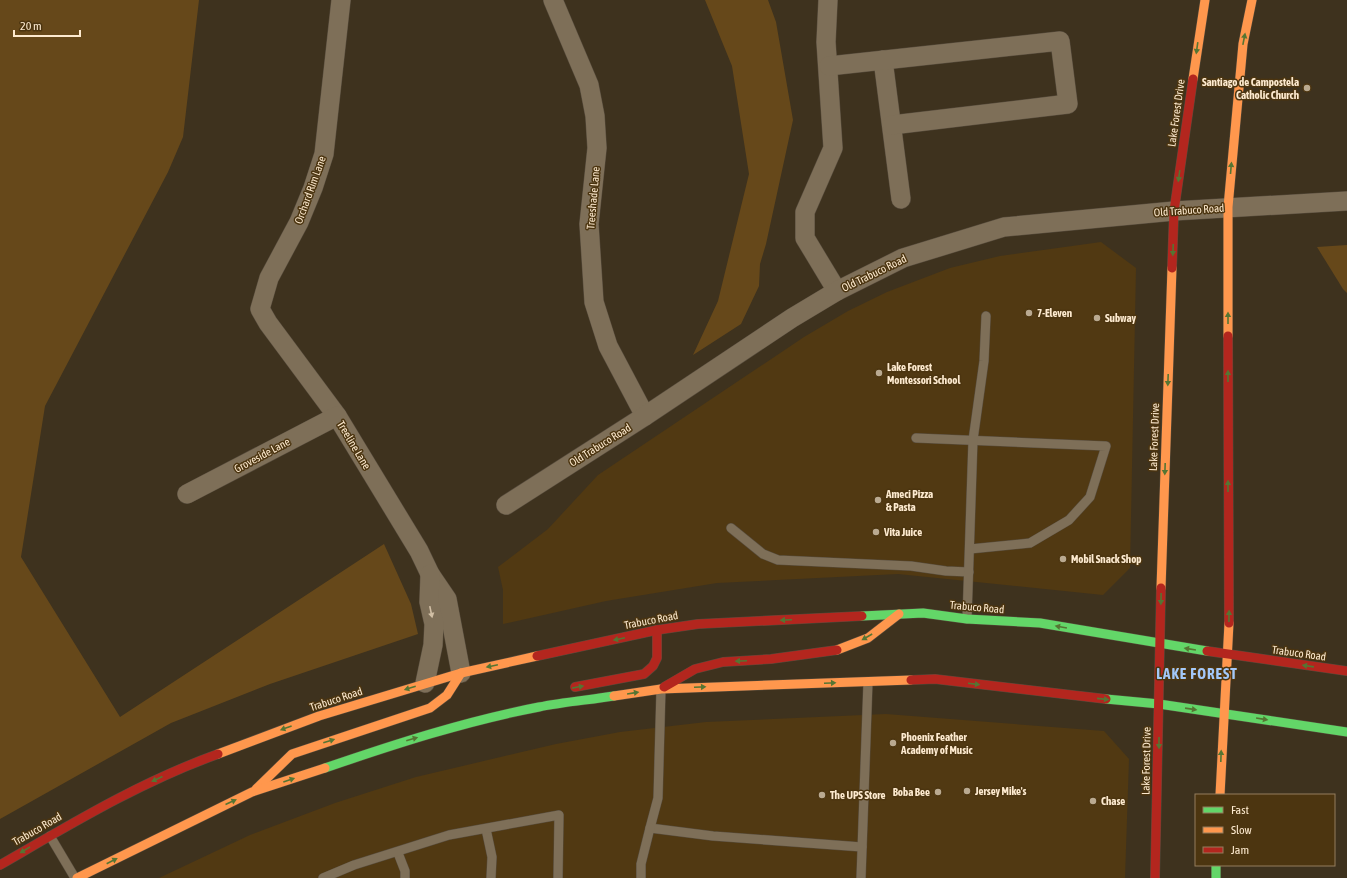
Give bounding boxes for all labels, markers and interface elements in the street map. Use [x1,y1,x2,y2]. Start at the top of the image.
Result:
scale bar [14,12,80,38]
text: 20 m [20,19,42,33]
one-way arrow [1241,33,1247,45]
one-way arrow [1194,42,1200,54]
place label: Santiago de Campostela Catholic Church [1202,76,1299,101]
street label: Lake Forest Drive [1165,78,1187,148]
marker: Santiago de Campostela Catholic Church [1302,83,1312,93]
street label: Orchard Rim Lane [292,154,328,226]
one-way arrow [1228,162,1235,174]
street label: Treeshade Lane [584,166,602,230]
one-way arrow [1176,170,1182,182]
street label: Old Trabuco Road [1153,202,1225,218]
one-way arrow [1169,244,1176,256]
street label: Old Trabuco Road [840,252,908,294]
place label: 7-Eleven [1037,307,1072,319]
marker: 7-Eleven [1024,308,1034,318]
one-way arrow [1225,311,1231,324]
place label: Subway [1105,312,1137,324]
marker: Subway [1092,313,1102,323]
place label: Lake Forest Montessori School [887,361,962,386]
marker: Lake Forest Montessori School [874,368,884,378]
one-way arrow [1225,369,1231,382]
one-way arrow [1165,374,1171,387]
street label: Lake Forest Drive [1147,403,1161,471]
street label: Treeline Lane [335,419,373,471]
street label: Old Trabuco Road [567,421,633,469]
street label: Groveside Lane [232,435,292,475]
one-way arrow [1162,463,1168,476]
one-way arrow [1225,479,1231,492]
place label: Ameci Pizza & Pasta [885,488,933,513]
marker: Ameci Pizza & Pasta [873,495,883,505]
place label: Vita Juice [883,526,922,538]
marker: Vita Juice [871,527,881,537]
place label: Mobil Snack Shop [1071,553,1142,565]
marker: Mobil Snack Shop [1058,554,1068,564]
one-way arrow [1158,593,1164,606]
street label: Trabuco Road [949,599,1005,615]
one-way arrow [429,606,435,619]
street label: Trabuco Road [623,609,679,631]
one-way arrow [1226,609,1232,622]
one-way arrow [779,617,792,623]
one-way arrow [1055,624,1068,630]
one-way arrow [861,634,873,641]
one-way arrow [613,636,625,642]
street label: Trabuco Road [1271,643,1327,663]
one-way arrow [1183,646,1196,652]
one-way arrow [734,658,747,664]
one-way arrow [1302,663,1314,669]
one-way arrow [486,664,498,670]
district label: LAKE FOREST [1156,665,1238,682]
one-way arrow [824,680,837,686]
one-way arrow [968,681,980,687]
one-way arrow [694,683,706,690]
one-way arrow [571,684,584,690]
street label: Trabuco Road [308,685,364,713]
one-way arrow [404,685,416,691]
one-way arrow [627,690,639,696]
one-way arrow [1097,696,1109,703]
one-way arrow [1185,706,1197,712]
one-way arrow [1256,716,1268,722]
one-way arrow [280,726,292,732]
street label: Lake Forest Drive [1139,727,1153,795]
place label: Phoenix Feather Academy of Music [900,731,974,756]
one-way arrow [407,736,419,742]
one-way arrow [1156,737,1162,750]
one-way arrow [323,738,335,744]
marker: Phoenix Feather Academy of Music [888,738,898,748]
one-way arrow [1218,749,1224,762]
one-way arrow [151,776,162,782]
one-way arrow [283,777,295,783]
place label: Jersey Mike's [974,785,1027,797]
place label: Boba Bee [893,786,930,798]
marker: Jersey Mike's [962,786,972,796]
marker: Boba Bee [933,787,943,797]
place label: The UPS Store [830,789,886,801]
marker: The UPS Store [817,790,827,800]
legend [1195,794,1335,866]
place label: Chase [1101,795,1125,807]
marker: Chase [1088,796,1098,806]
one-way arrow [225,799,237,805]
text: Fast [1231,803,1249,817]
street label: Trabuco Road [10,810,64,848]
text: Slow [1231,823,1252,837]
text: Jam [1231,843,1249,857]
one-way arrow [19,847,31,854]
one-way arrow [106,857,118,864]

